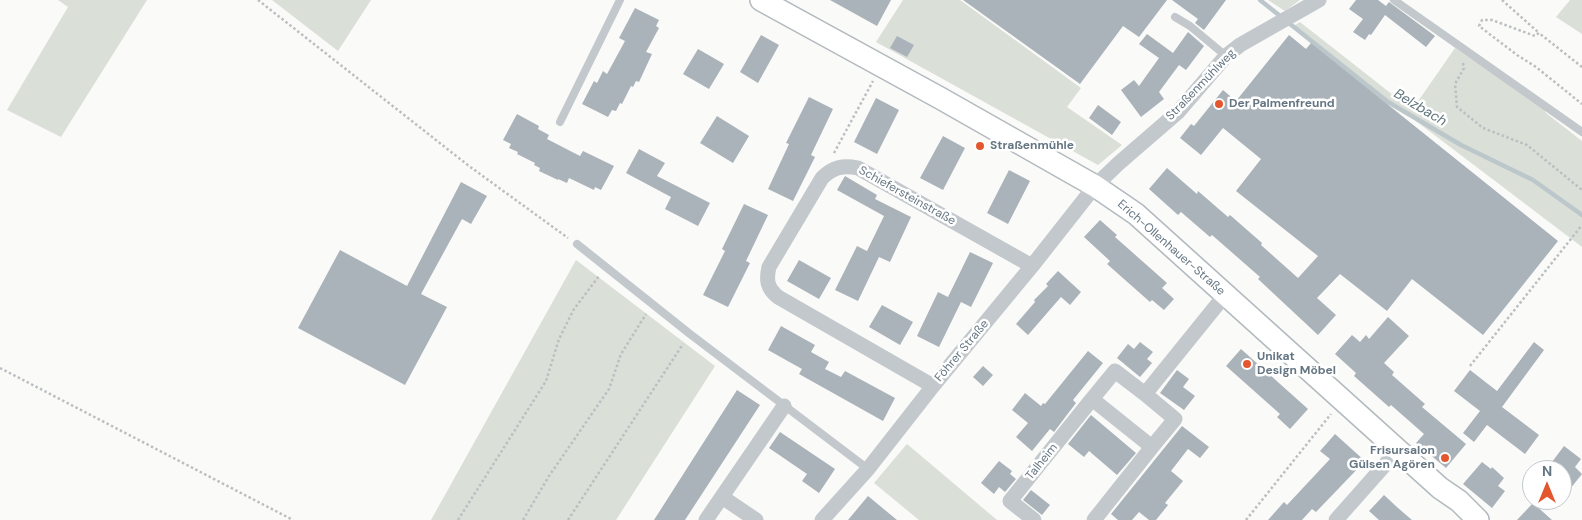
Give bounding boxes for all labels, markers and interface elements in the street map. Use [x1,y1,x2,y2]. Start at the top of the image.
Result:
street label: Straßenmühlweg [1163,46,1239,124]
water label: Belzbach [1391,86,1449,130]
place label: Der Palmenfreund [1229,97,1335,111]
marker: Der Palmenfreund [1213,98,1225,110]
place label: Straßenmühle [990,139,1074,153]
marker: Straßenmühle [974,140,986,152]
street label: Schiefersteinstraße [856,163,958,229]
street label: Erich-Ollenhauer-Straße [1114,197,1228,299]
street label: Föhrer Straße [932,317,992,385]
place label: Unikat Design Möbel [1257,350,1336,378]
marker: Unikat Design Möbel [1241,358,1253,370]
street label: Talheim [1023,441,1061,483]
place label: Frisursalon Gülsen Agören [1349,444,1435,472]
marker: Frisursalon Gülsen Agören [1439,452,1451,464]
north arrow [1522,460,1572,510]
text: N [1542,462,1552,480]

